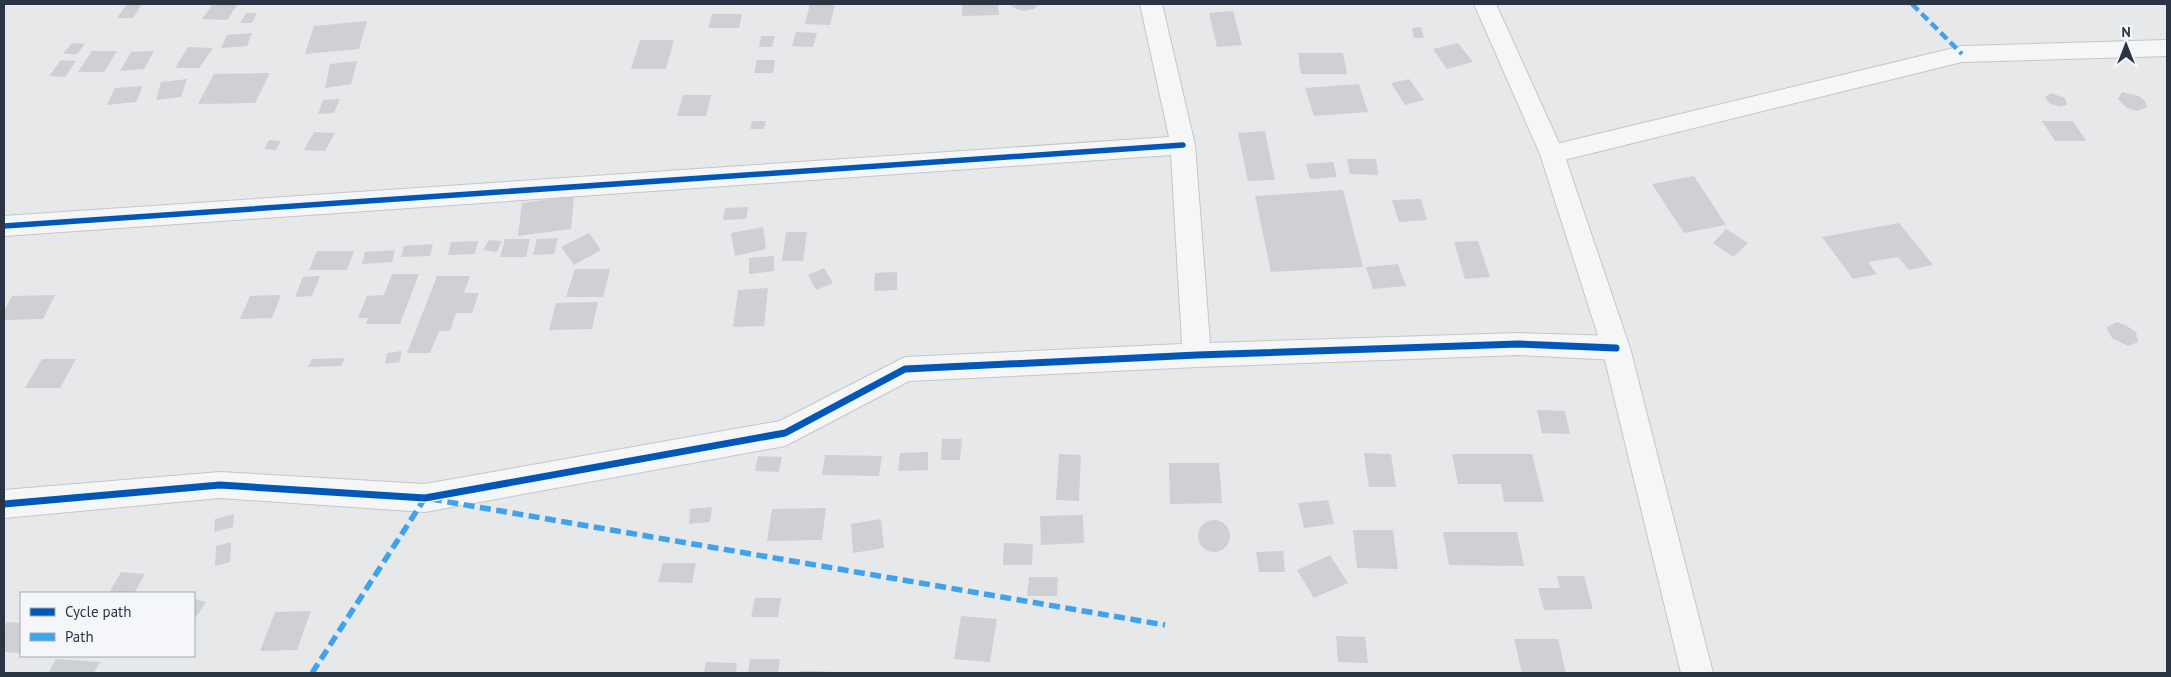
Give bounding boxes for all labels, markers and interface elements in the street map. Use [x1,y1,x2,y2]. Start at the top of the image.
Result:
north arrow [2101,20,2151,70]
text: N [2121,23,2131,41]
legend [20,592,195,657]
text: Cycle path [65,602,131,621]
text: Path [65,627,94,646]

